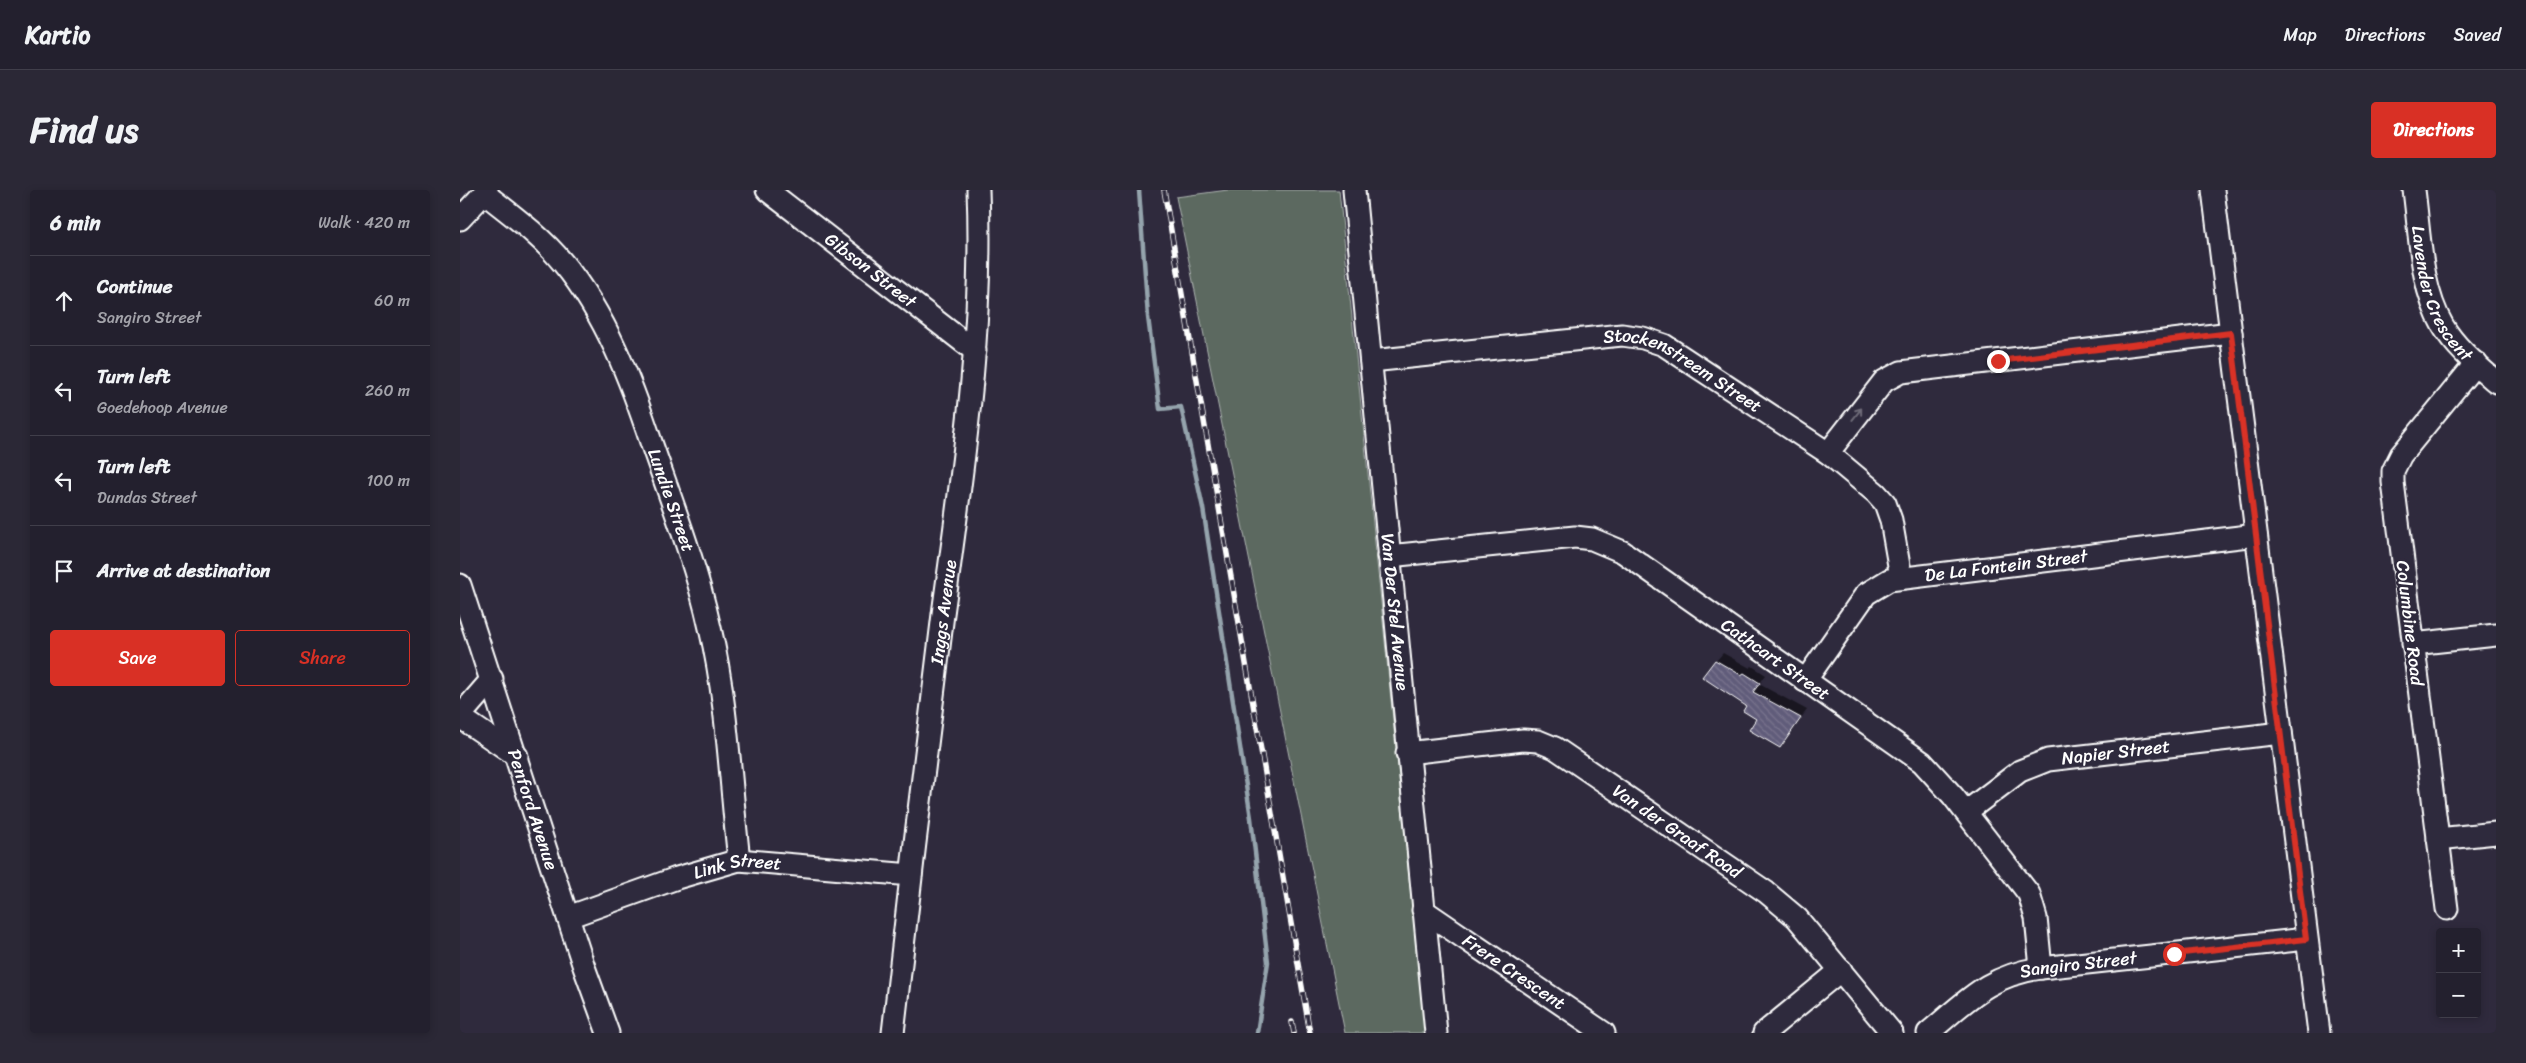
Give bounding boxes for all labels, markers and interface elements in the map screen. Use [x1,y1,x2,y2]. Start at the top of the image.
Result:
text: Kartio [25,14,90,56]
text: Map [2284,19,2317,51]
text: Directions [2345,19,2426,51]
text: Saved [2454,19,2501,51]
text: Find us [30,99,138,161]
button: Directions [2371,102,2496,158]
text: 6 min [50,204,101,242]
text: Walk · 420 m [318,208,410,237]
street label: Gibson Street [817,224,924,317]
street label: Lavender Crescent [2402,224,2481,370]
text: Continue [97,270,173,303]
text: 60 m [374,286,410,315]
icon: ahead [50,287,78,315]
text: Sangiro Street [97,303,201,332]
street label: Stockenstreem Street [1602,319,1769,422]
route end [1987,350,2010,373]
text: Turn left [97,360,170,393]
text: 260 m [365,376,410,405]
icon: left [50,377,78,405]
text: Goedehoop Avenue [97,393,228,422]
one-way arrow [1852,408,1863,421]
street label: Lundie Street [638,444,704,556]
text: Turn left [97,450,170,483]
text: 100 m [366,466,410,495]
icon: left [50,467,78,495]
text: Dundas Street [97,483,197,512]
street label: Van Der Stel Avenue [1371,532,1419,692]
street label: De La Fontein Street [1923,540,2090,591]
text: Arrive at destination [97,554,270,587]
icon: arrive [50,557,78,585]
street label: Inggs Avenue [921,557,966,667]
street label: Columbine Road [2386,559,2434,689]
street label: Cathcart Street [1714,609,1837,709]
button: Save [50,630,225,686]
button: Share [235,630,410,686]
street label: Napier Street [2060,730,2172,774]
street label: Penford Avenue [498,745,568,874]
street label: Van der Graaf Road [1606,775,1750,888]
street label: Link Street [689,844,783,889]
street label: Frere Crescent [1456,925,1572,1019]
map controls [2436,928,2481,1018]
button: + [2436,928,2481,973]
street label: Sangiro Street [2016,942,2139,988]
route start [2163,943,2186,966]
button: − [2436,973,2481,1018]

